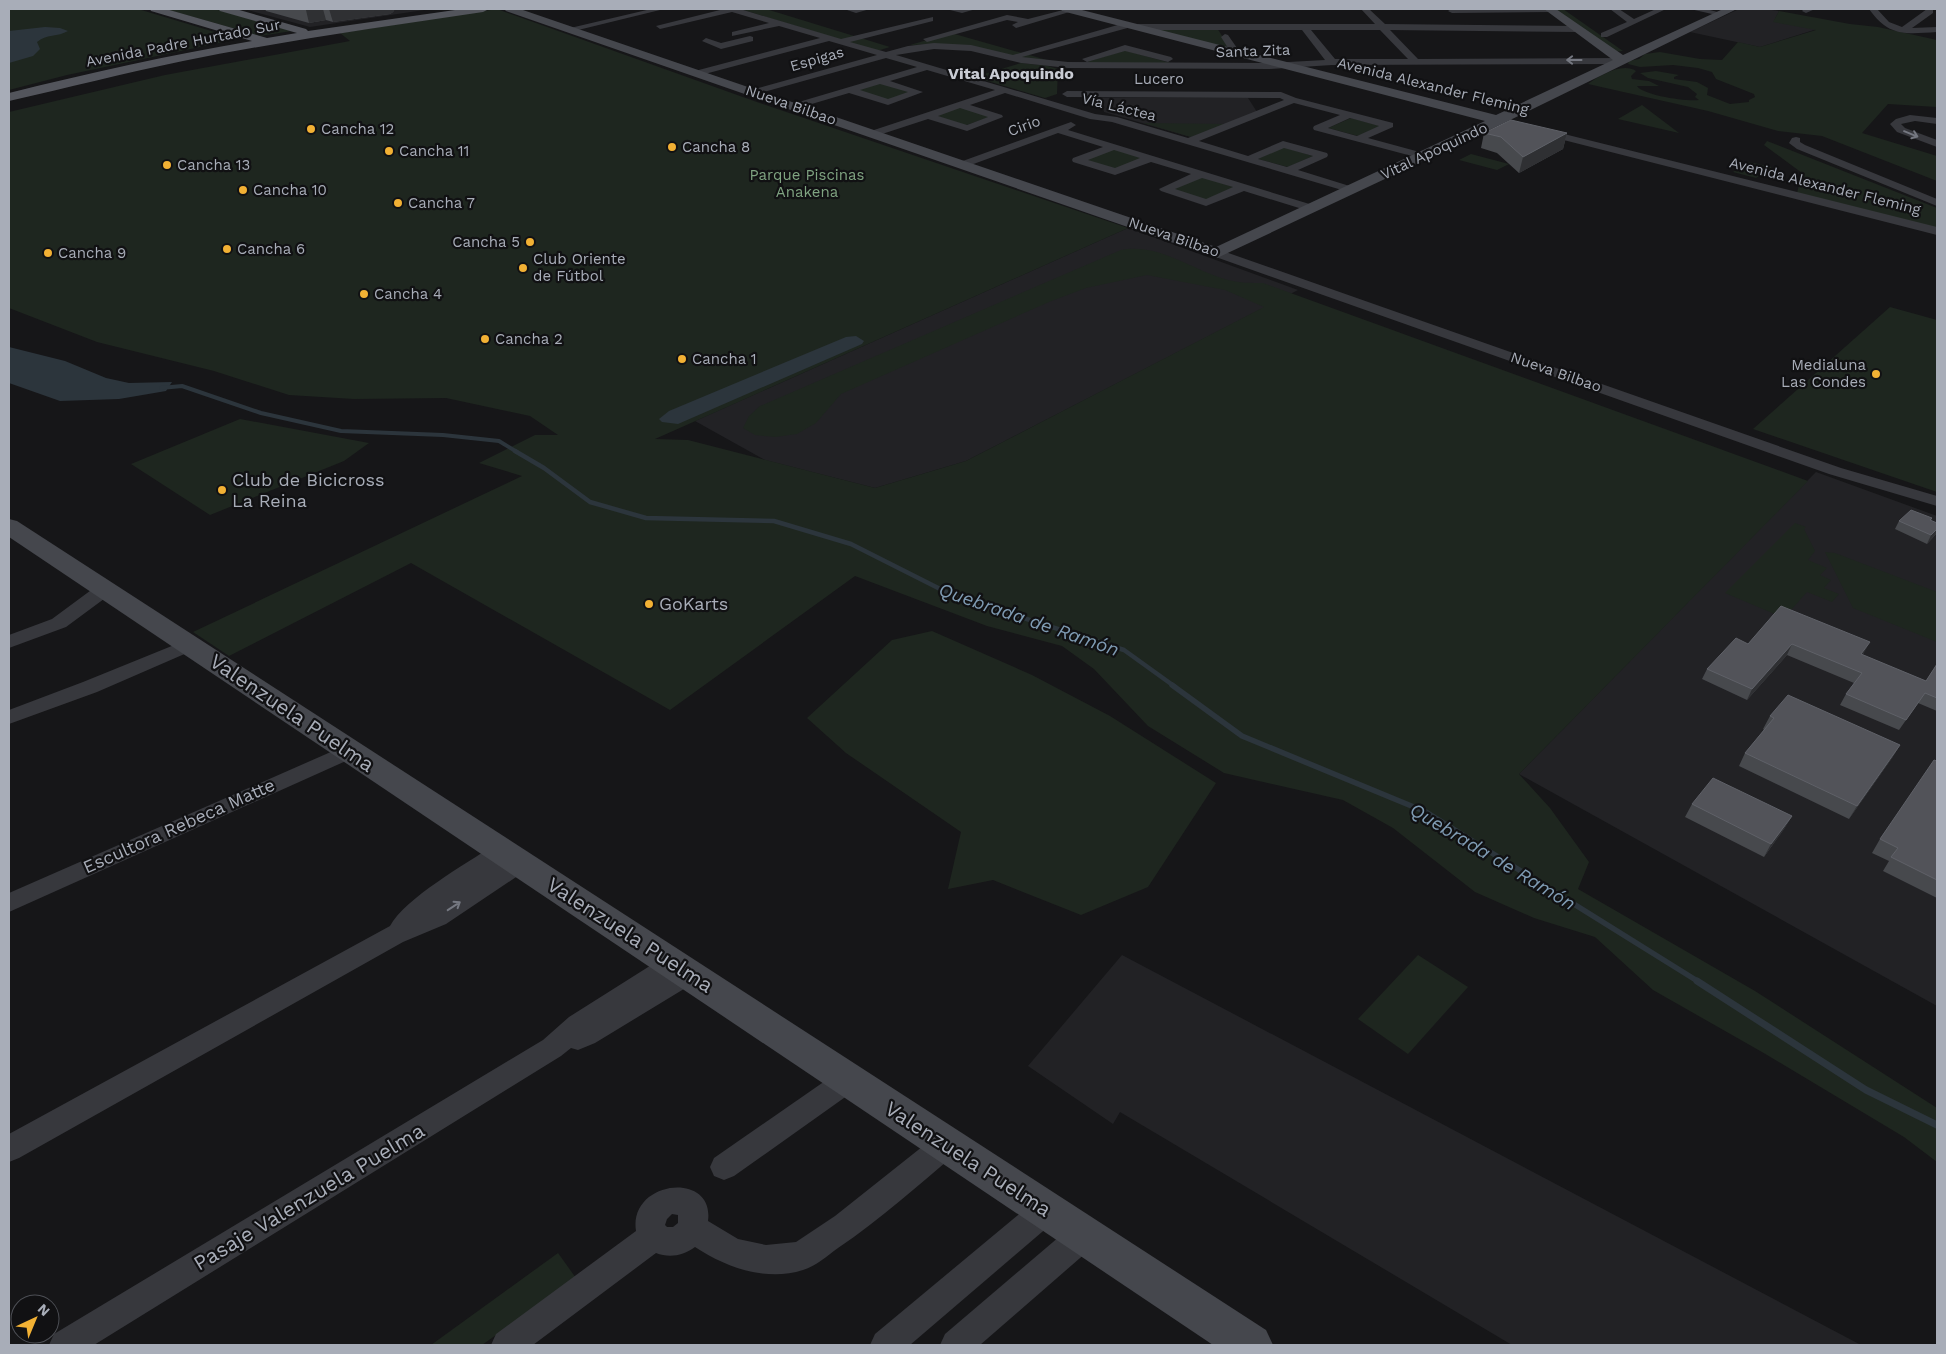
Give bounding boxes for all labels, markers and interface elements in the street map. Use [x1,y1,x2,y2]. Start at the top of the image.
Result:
street label: Avenida Padre Hurtado Sur [84,15,282,71]
street label: Santa Zita [1215,41,1291,61]
street label: Espigas [788,43,846,75]
street label: Avenida Alexander Fleming [1335,53,1531,119]
one-way arrow [1566,55,1582,65]
district label: Vital Apoquindo [948,64,1074,83]
street label: Lucero [1134,70,1184,88]
street label: Nueva Bilbao [743,81,839,129]
street label: Vía Láctea [1080,89,1159,125]
street label: Cirio [1005,112,1043,140]
street label: Vital Apoquindo [1378,118,1490,184]
place label: Cancha 12 [321,120,394,138]
marker: Cancha 12 [305,123,317,135]
one-way arrow [1903,130,1918,139]
place label: Cancha 8 [682,138,750,156]
marker: Cancha 8 [666,141,678,153]
place label: Cancha 11 [399,142,469,160]
marker: Cancha 11 [383,145,395,157]
street label: Avenida Alexander Fleming [1727,153,1923,219]
place label: Cancha 13 [177,156,250,174]
marker: Cancha 13 [161,159,173,171]
park label: Parque Piscinas Anakena [749,166,865,201]
place label: Cancha 10 [253,181,327,199]
marker: Cancha 10 [237,184,249,196]
place label: Cancha 7 [408,194,475,212]
marker: Cancha 7 [392,197,404,209]
street label: Nueva Bilbao [1126,213,1222,261]
place label: Cancha 5 [452,233,520,251]
marker: Cancha 5 [524,236,536,248]
place label: Cancha 6 [237,240,305,258]
marker: Cancha 6 [221,243,233,255]
place label: Cancha 9 [58,244,126,262]
marker: Cancha 9 [42,247,54,259]
place label: Club Oriente de Fútbol [533,250,626,285]
marker: Club Oriente de Fútbol [517,262,529,274]
place label: Cancha 4 [374,285,442,303]
marker: Cancha 4 [358,288,370,300]
place label: Cancha 2 [495,330,563,348]
marker: Cancha 2 [479,333,491,345]
street label: Nueva Bilbao [1508,348,1604,396]
place label: Cancha 1 [692,350,757,368]
marker: Cancha 1 [676,353,688,365]
place label: Medialuna Las Condes [1781,356,1867,391]
marker: Medialuna Las Condes [1870,368,1882,380]
place label: Club de Bicicross La Reina [232,469,385,511]
marker: Club de Bicicross La Reina [216,484,228,496]
water label: Quebrada de Ramón [936,578,1122,661]
place label: GoKarts [659,593,728,614]
marker: GoKarts [643,598,655,610]
street label: Valenzuela Puelma [205,648,379,777]
street label: Escultora Rebeca Matte [80,774,278,877]
water label: Quebrada de Ramón [1406,798,1580,915]
street label: Valenzuela Puelma [542,871,718,998]
one-way arrow [447,901,461,912]
street label: Valenzuela Puelma [880,1095,1056,1222]
street label: Pasaje Valenzuela Puelma [189,1118,429,1276]
north arrow [10,1294,60,1344]
text: N [35,1300,53,1319]

